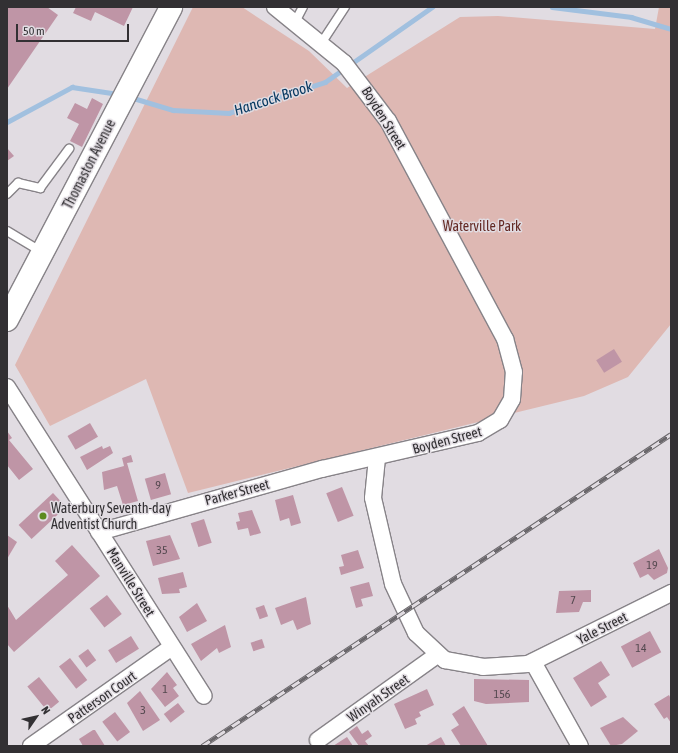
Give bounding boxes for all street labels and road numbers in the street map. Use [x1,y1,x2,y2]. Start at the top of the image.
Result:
street label: Boyden Street [358,83,410,153]
street label: Thomaston Avenue [59,116,119,212]
street label: Boyden Street [410,423,484,457]
street label: Parker Street [203,475,271,509]
street label: Manville Street [103,545,159,619]
street label: Yale Street [574,608,630,648]
street label: Patterson Court [65,667,139,727]
street label: Winyah Street [344,671,412,725]

